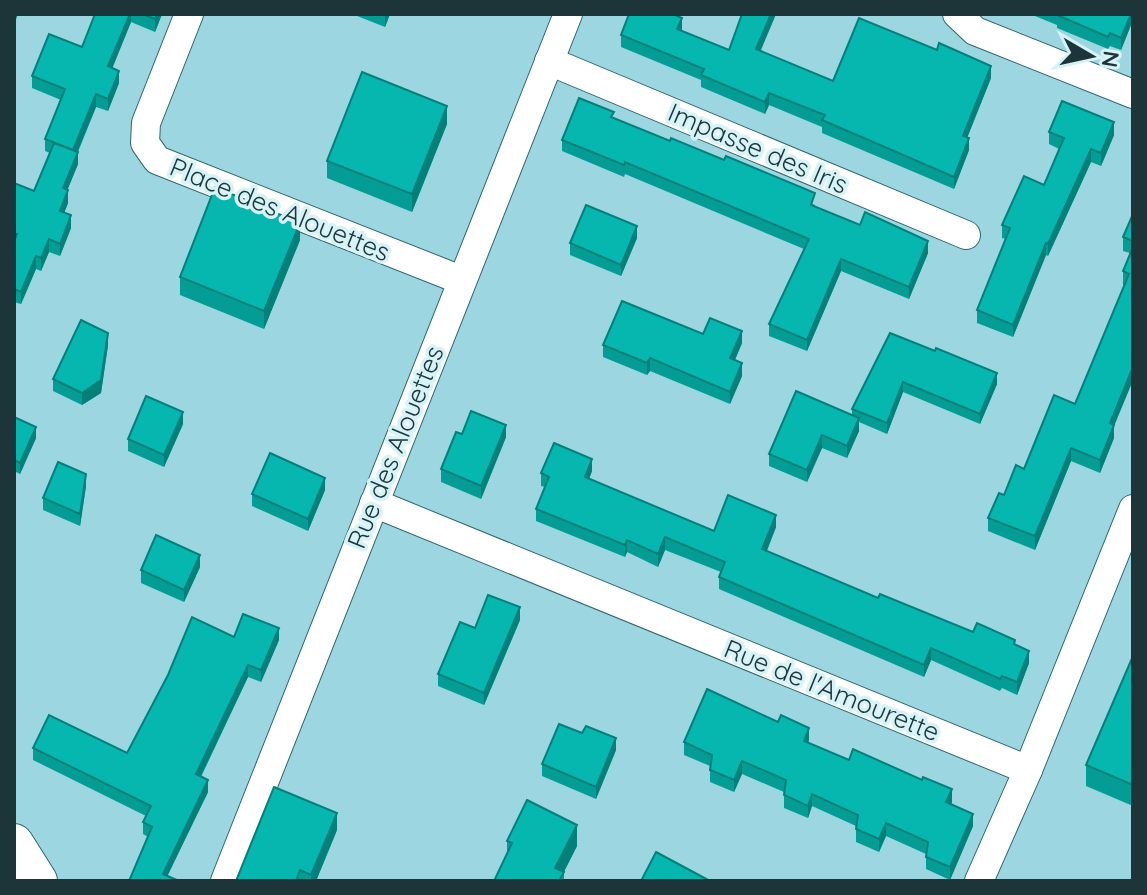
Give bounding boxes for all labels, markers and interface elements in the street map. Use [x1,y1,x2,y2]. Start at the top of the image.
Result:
north arrow [1051,16,1131,96]
text: N [1096,49,1126,69]
street label: Impasse des Iris [663,95,853,201]
street label: Place des Alouettes [165,150,395,268]
street label: Rue des Alouettes [339,341,451,553]
street label: Rue de l'Amourette [719,632,945,748]

